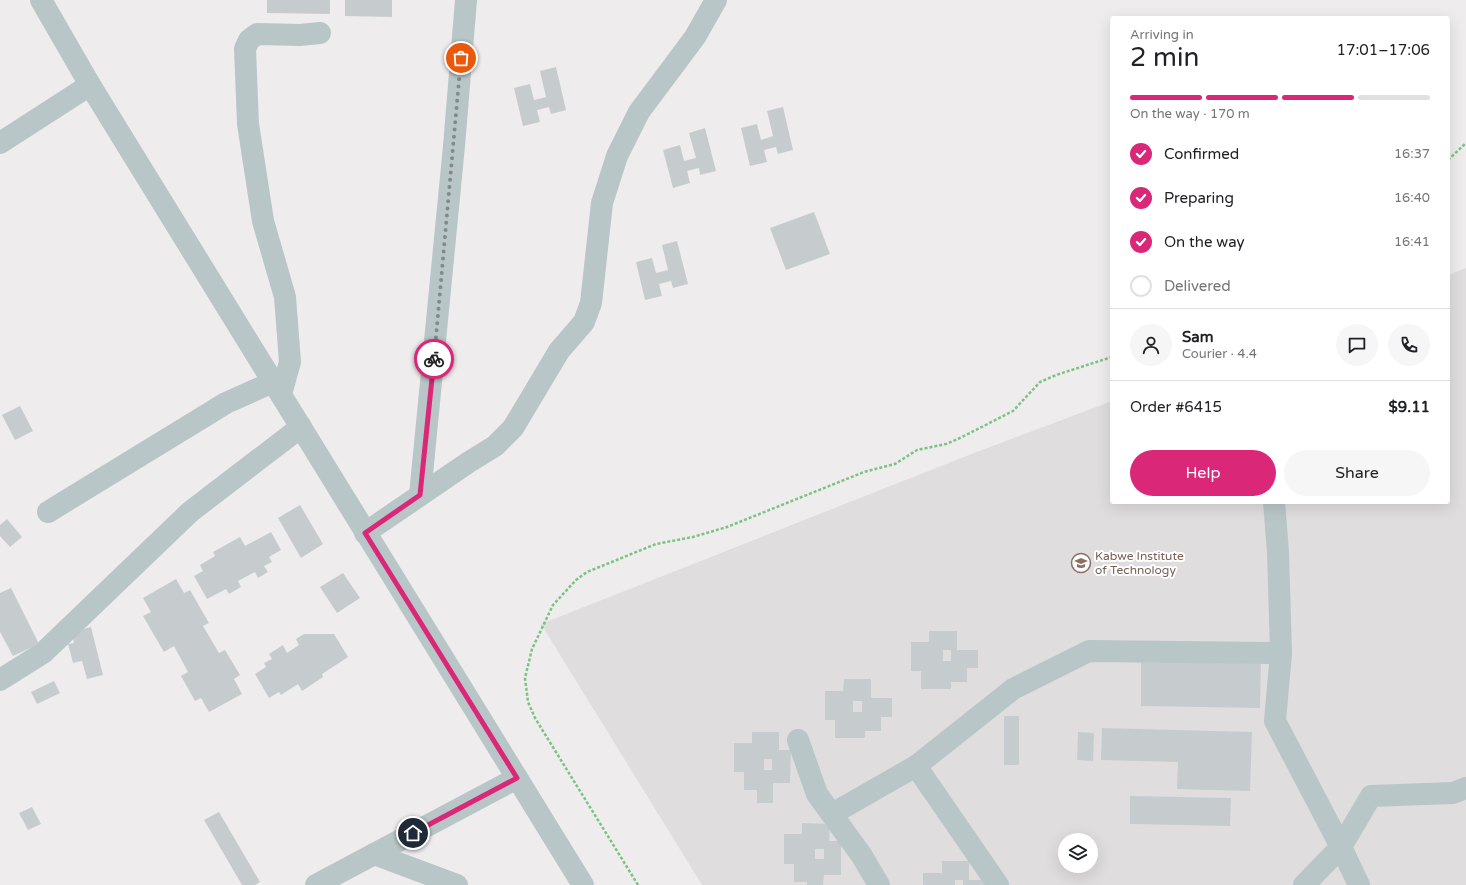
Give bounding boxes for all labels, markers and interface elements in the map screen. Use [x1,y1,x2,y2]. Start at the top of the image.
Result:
text: Arriving in [1130,27,1194,43]
pin [444,41,478,75]
text: 17:01–17:06 [1337,41,1430,59]
text: 2 min [1130,42,1199,73]
icon: bag [450,47,472,69]
text: On the way · 170 m [1130,106,1250,122]
icon: check [1130,143,1152,165]
text: Confirmed [1164,145,1239,163]
text: 16:37 [1394,146,1430,162]
icon: check [1130,187,1152,209]
text: Preparing [1164,189,1234,207]
text: 16:40 [1394,190,1430,206]
icon: check [1130,231,1152,253]
text: On the way [1164,233,1244,251]
text: 16:41 [1394,234,1430,250]
text: Delivered [1164,277,1231,295]
button: person [1130,324,1172,366]
button: chat [1336,324,1378,366]
button: phone [1388,324,1430,366]
text: Sam [1182,328,1213,346]
courier [414,339,454,379]
text: Courier · 4.4 [1182,346,1257,362]
icon: bike [423,348,445,370]
text: Order #6415 [1130,398,1222,416]
text: $9.11 [1389,398,1430,416]
button: Help [1130,450,1276,496]
button: Share [1284,450,1430,496]
place label: Kabwe Institute of Technology [1095,549,1184,577]
school or university icon: Kabwe Institute of Technology [1070,552,1092,574]
pin [396,816,430,850]
icon: home [402,822,424,844]
map controls [1058,833,1098,873]
button: layers [1058,833,1098,873]

